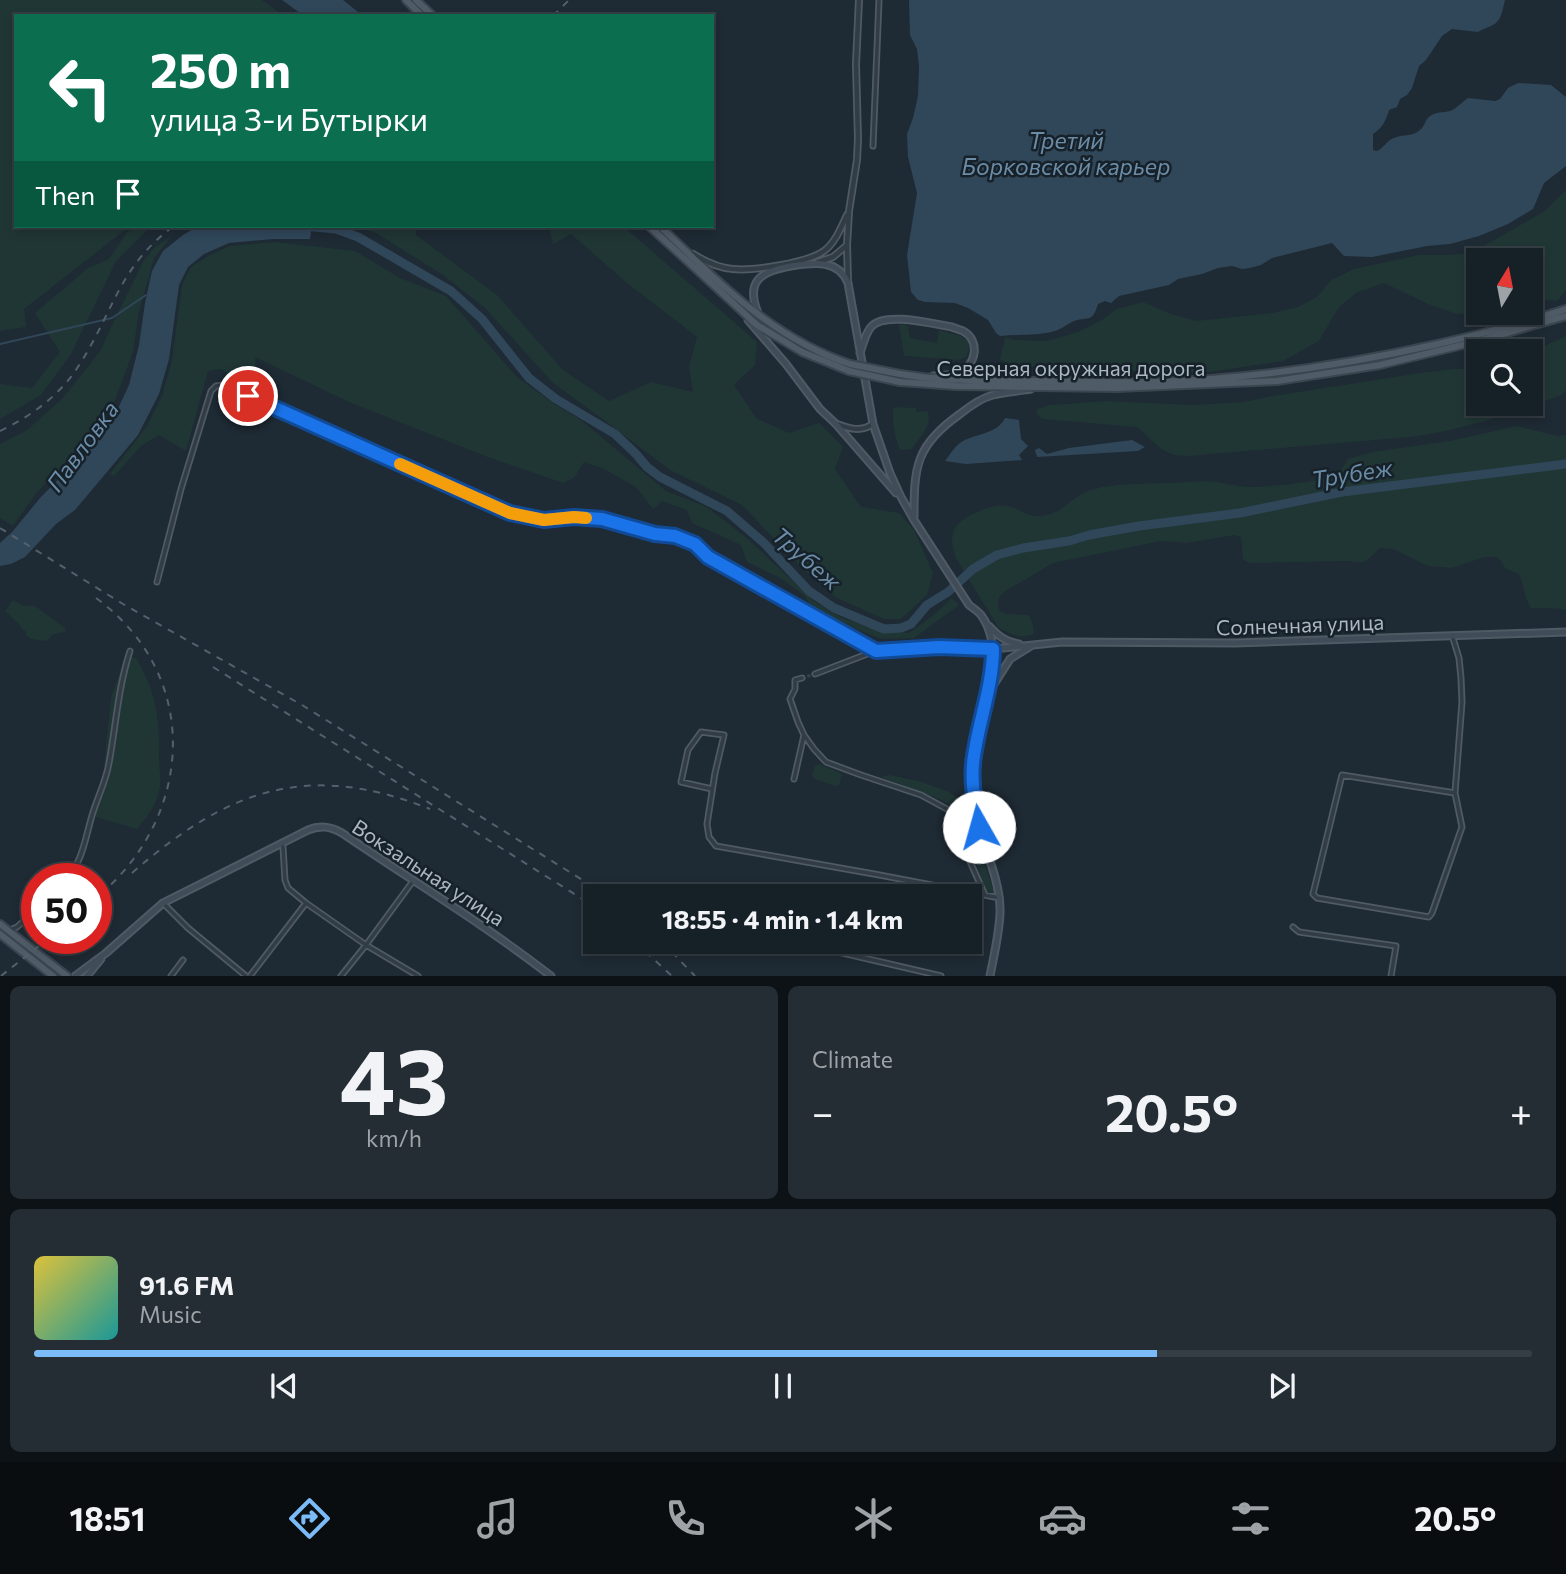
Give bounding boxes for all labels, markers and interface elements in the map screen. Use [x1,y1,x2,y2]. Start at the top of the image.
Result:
text: 250 m [150,38,291,98]
icon: left [35,42,126,133]
text: улица 3-и Бутырки [150,98,428,138]
water label: Третий Борковской карьер [962,126,1170,180]
icon: arrive [109,175,147,213]
text: Then [35,179,95,210]
north arrow [1466,248,1544,326]
map controls [1466,248,1543,416]
button: search [1466,339,1543,416]
street label: Северная окружная дорога [937,355,1205,380]
pin [218,366,278,426]
icon: arrive [229,377,267,415]
water label: Павловка [40,395,124,497]
water label: Трубеж [1309,453,1395,493]
water label: Трубеж [767,521,848,596]
street label: Солнечная улица [1215,609,1385,639]
position arrow [942,790,1016,864]
street label: Вокзальная улица [348,813,510,931]
speed limit sign: 50 [21,863,112,954]
text: 18:55 · 4 min · 1.4 km [662,903,903,934]
text: 43 [340,1022,448,1134]
text: Climate [812,1045,893,1073]
text: 20.5° [1105,1079,1238,1143]
text: − [812,1088,834,1135]
text: + [1510,1088,1532,1135]
text: km/h [366,1124,422,1152]
text: 91.6 FM [139,1269,234,1300]
text: Music [139,1300,202,1328]
icon: previous [265,1367,303,1405]
icon: pause [764,1367,802,1405]
icon: next [1263,1367,1301,1405]
icon: directions [285,1494,334,1543]
icon: music [473,1494,522,1543]
icon: phone [661,1494,710,1543]
icon: climate [849,1494,898,1543]
icon: car [1038,1494,1087,1543]
icon: filters [1226,1494,1275,1543]
text: 18:51 [70,1498,145,1538]
text: 20.5° [1414,1498,1496,1538]

